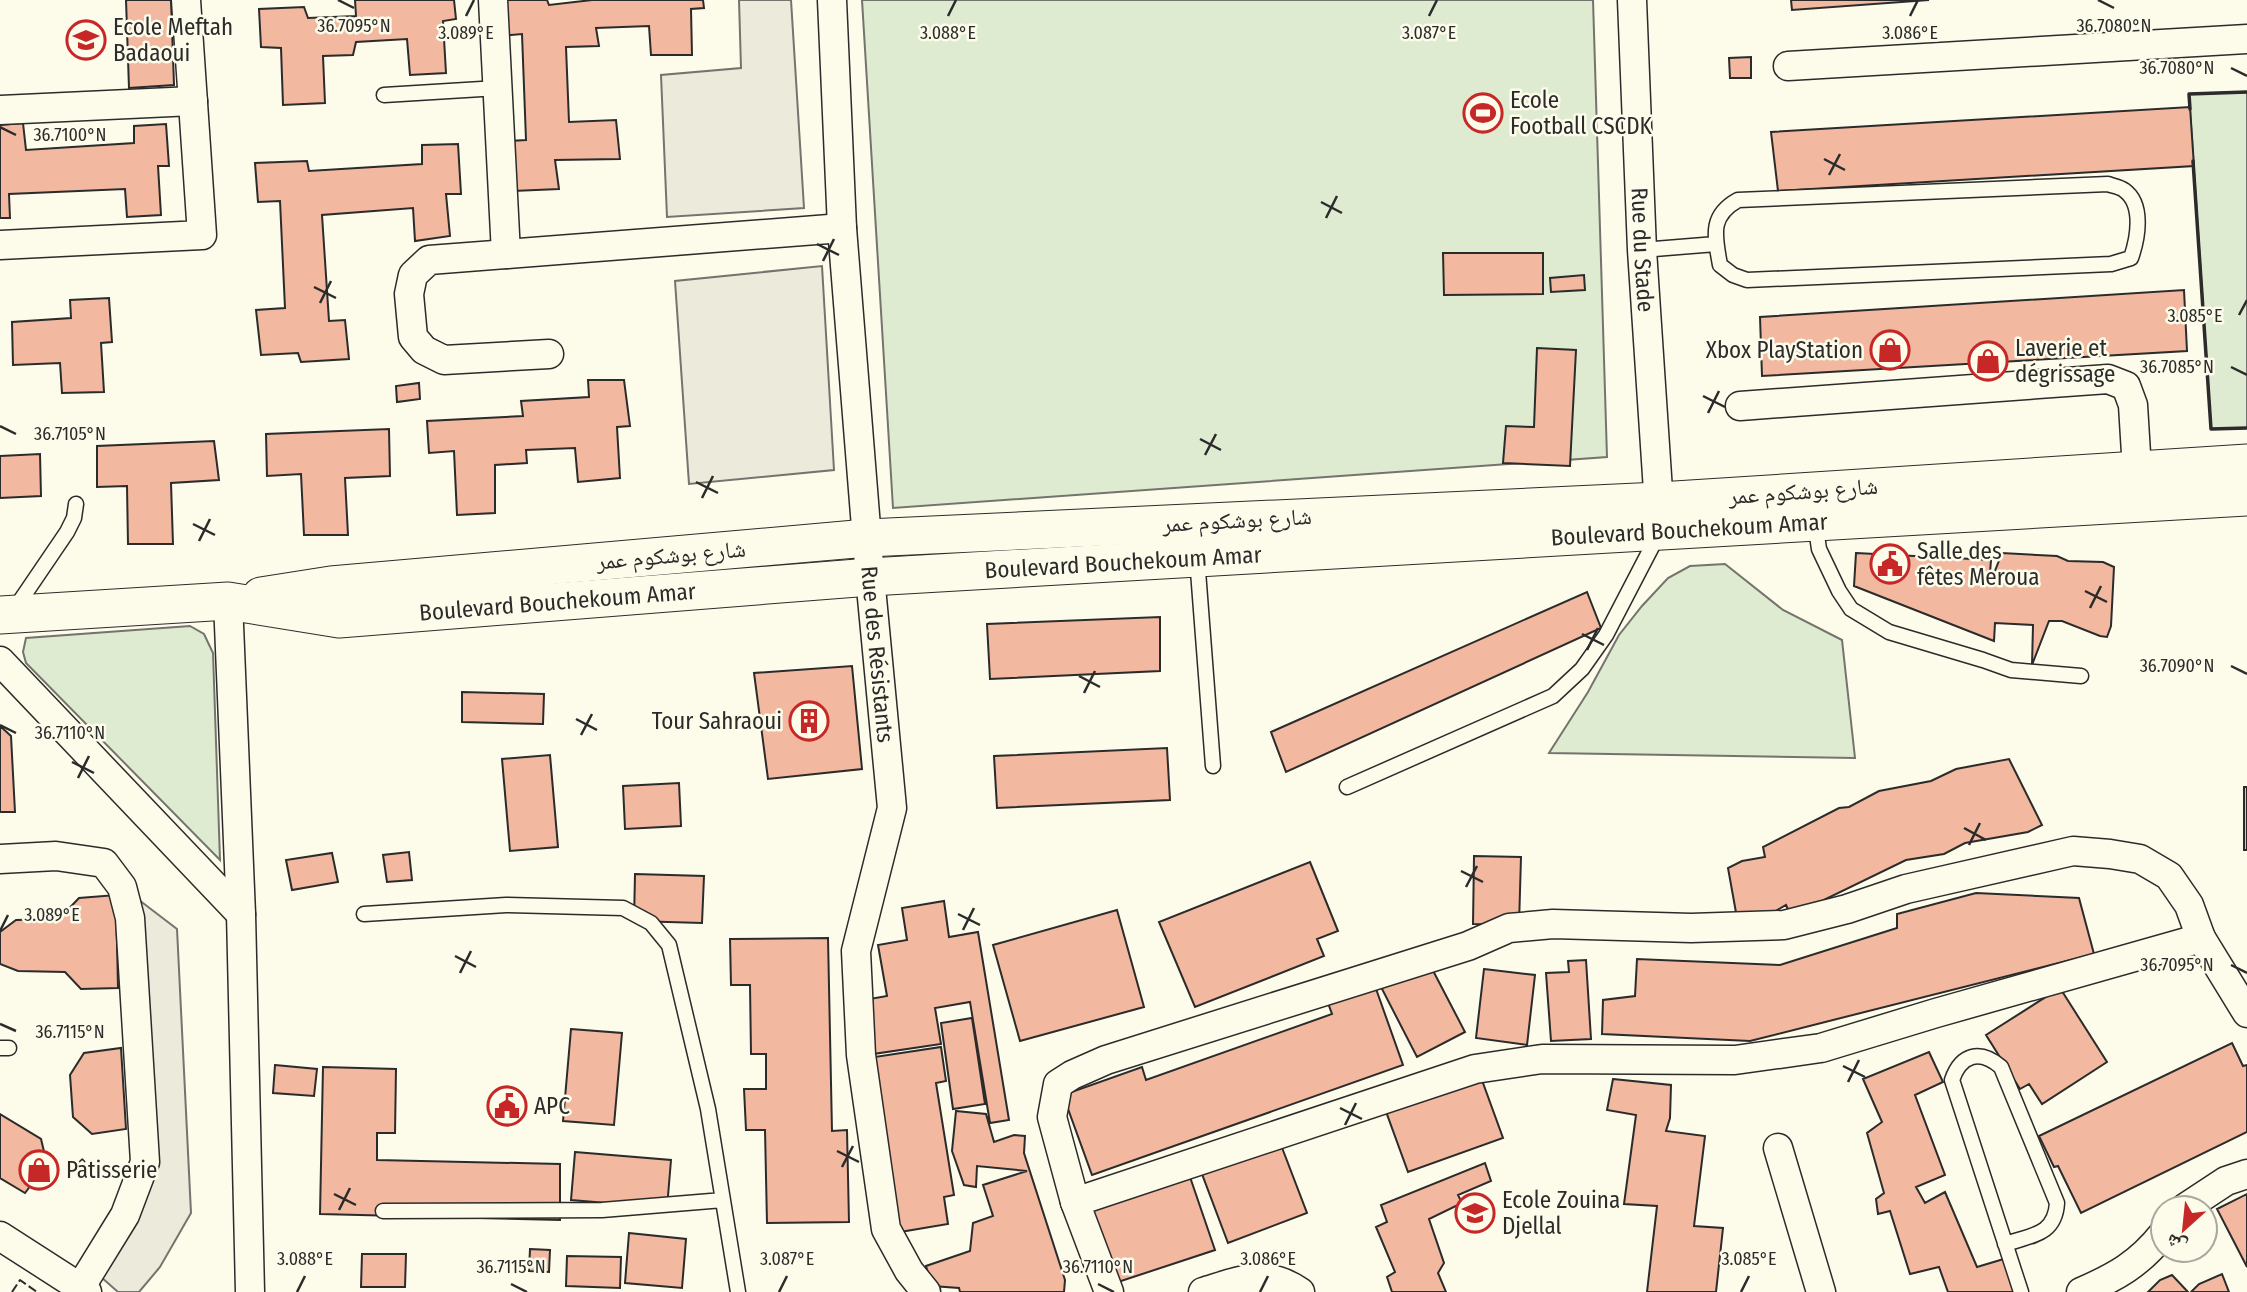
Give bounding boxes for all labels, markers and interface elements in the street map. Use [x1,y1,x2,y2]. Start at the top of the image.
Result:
place label: Ecole Meftah Badaoui [113,13,233,67]
text: 36.7095°N [317,15,391,37]
text: 36.7080°N [2076,15,2152,37]
school or university icon: Ecole Meftah Badaoui [65,19,107,61]
text: 3.089°E [438,22,494,44]
text: 3.088°E [920,22,976,44]
text: 3.087°E [1402,22,1456,44]
text: 3.086°E [1882,22,1938,44]
text: 36.7080°N [2139,57,2215,79]
place label: Ecole Football CSCDK [1510,86,1653,140]
sports icon: Ecole Football CSCDK [1462,92,1504,134]
text: 36.7100°N [33,124,107,146]
street label: Rue du Stade [1626,187,1660,313]
text: 3.085°E [2167,305,2223,327]
shop icon: Xbox PlayStation [1869,329,1911,371]
place label: Laverie et dégrissage [2015,334,2115,388]
place label: Xbox PlayStation [1706,336,1863,364]
shop icon: Laverie et dégrissage [1967,340,2009,382]
text: 36.7085°N [2140,356,2214,378]
text: 36.7105°N [34,423,106,445]
street label: شارع بوشكوم عمر [1726,472,1879,512]
street label: شارع بوشكوم عمر [1161,502,1313,540]
street label: Boulevard Bouchekoum Amar [1550,507,1828,551]
street label: شارع بوشكوم عمر [594,535,747,578]
place label: Salle des fêtes Meroua [1917,537,2039,591]
street label: Boulevard Bouchekoum Amar [984,540,1262,584]
public building icon: Salle des fêtes Meroua [1869,543,1911,585]
street label: Rue des Résistants [855,565,900,744]
street label: Boulevard Bouchekoum Amar [418,577,697,627]
text: 36.7090°N [2140,655,2214,677]
building icon: Tour Sahraoui [788,700,830,742]
place label: Tour Sahraoui [652,707,782,735]
text: 36.7110°N [35,722,105,744]
text: 3.089°E [24,904,80,926]
text: 36.7095°N [2140,954,2214,976]
text: 36.7115°N [35,1021,105,1043]
public building icon: APC [486,1085,528,1127]
place label: APC [534,1092,570,1120]
shop icon: Pâtisserie [18,1149,60,1191]
place label: Pâtisserie [66,1156,157,1184]
place label: Ecole Zouina Djellal [1502,1186,1620,1240]
school or university icon: Ecole Zouina Djellal [1454,1192,1496,1234]
north arrow [2149,1194,2219,1264]
text: ش [2162,1229,2191,1259]
text: 3.088°E [277,1248,333,1270]
text: 3.087°E [760,1248,814,1270]
text: 3.086°E [1240,1248,1296,1270]
text: 3.085°E [1721,1248,1777,1270]
text: 36.7115°N [476,1256,546,1278]
text: 36.7110°N [1063,1256,1133,1278]

